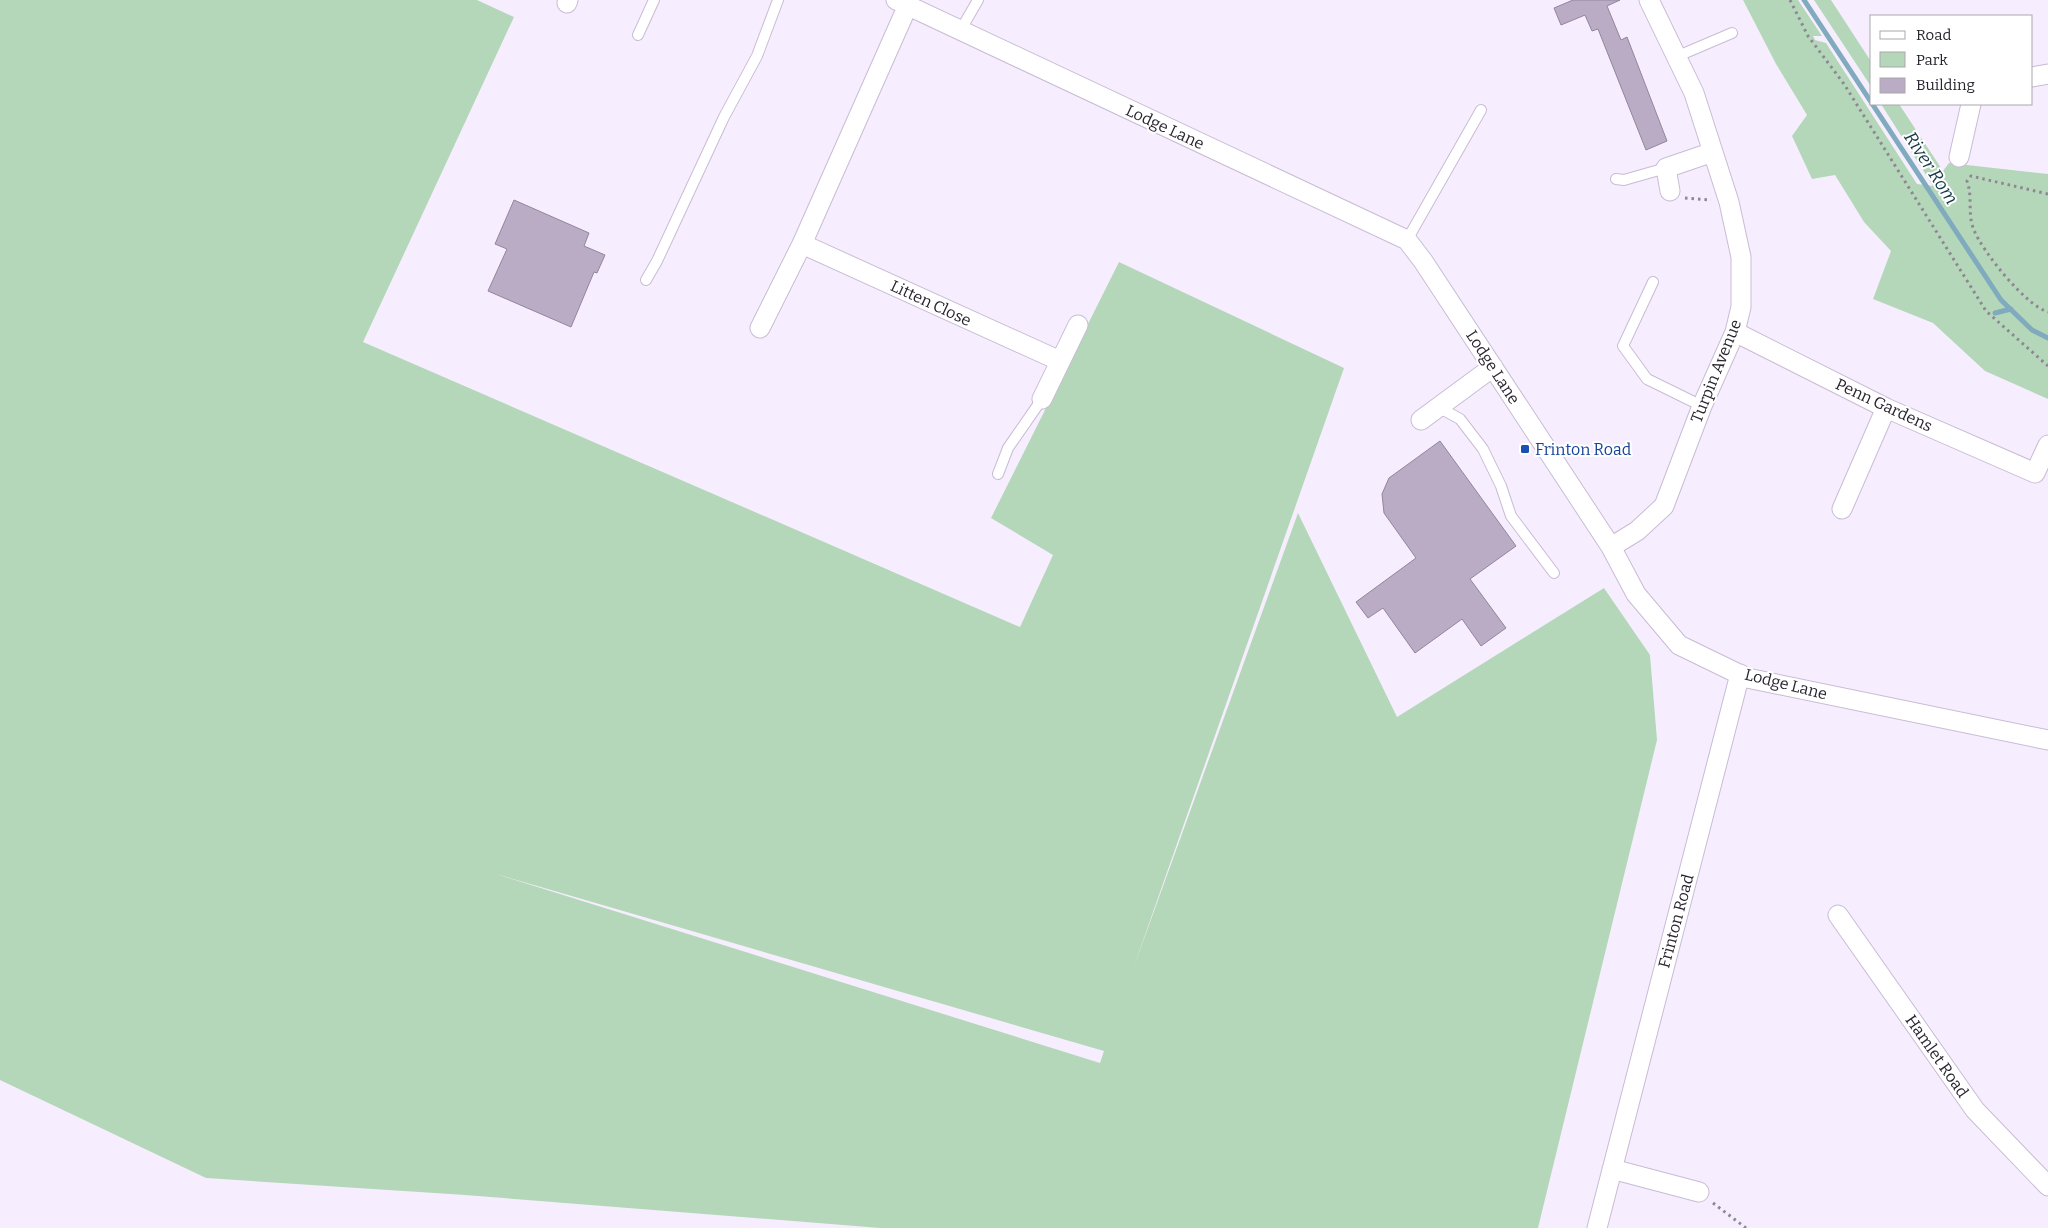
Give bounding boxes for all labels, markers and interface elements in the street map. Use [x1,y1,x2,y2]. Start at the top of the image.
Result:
legend [1870,15,2033,105]
text: Road [1916,26,1951,44]
text: Park [1916,51,1948,69]
text: Building [1916,76,1975,94]
street label: Lodge Lane [1123,101,1207,153]
water label: River Rom [1899,128,1963,208]
street label: Litten Close [888,276,974,330]
street label: Turpin Avenue [1687,317,1745,425]
street label: Lodge Lane [1462,326,1524,408]
street label: Penn Gardens [1833,374,1935,436]
place label: Frinton Road [1535,440,1632,459]
marker: Frinton Road [1519,443,1531,455]
street label: Lodge Lane [1743,665,1829,703]
street label: Frinton Road [1654,872,1698,970]
street label: Hamlet Road [1902,1011,1973,1101]

